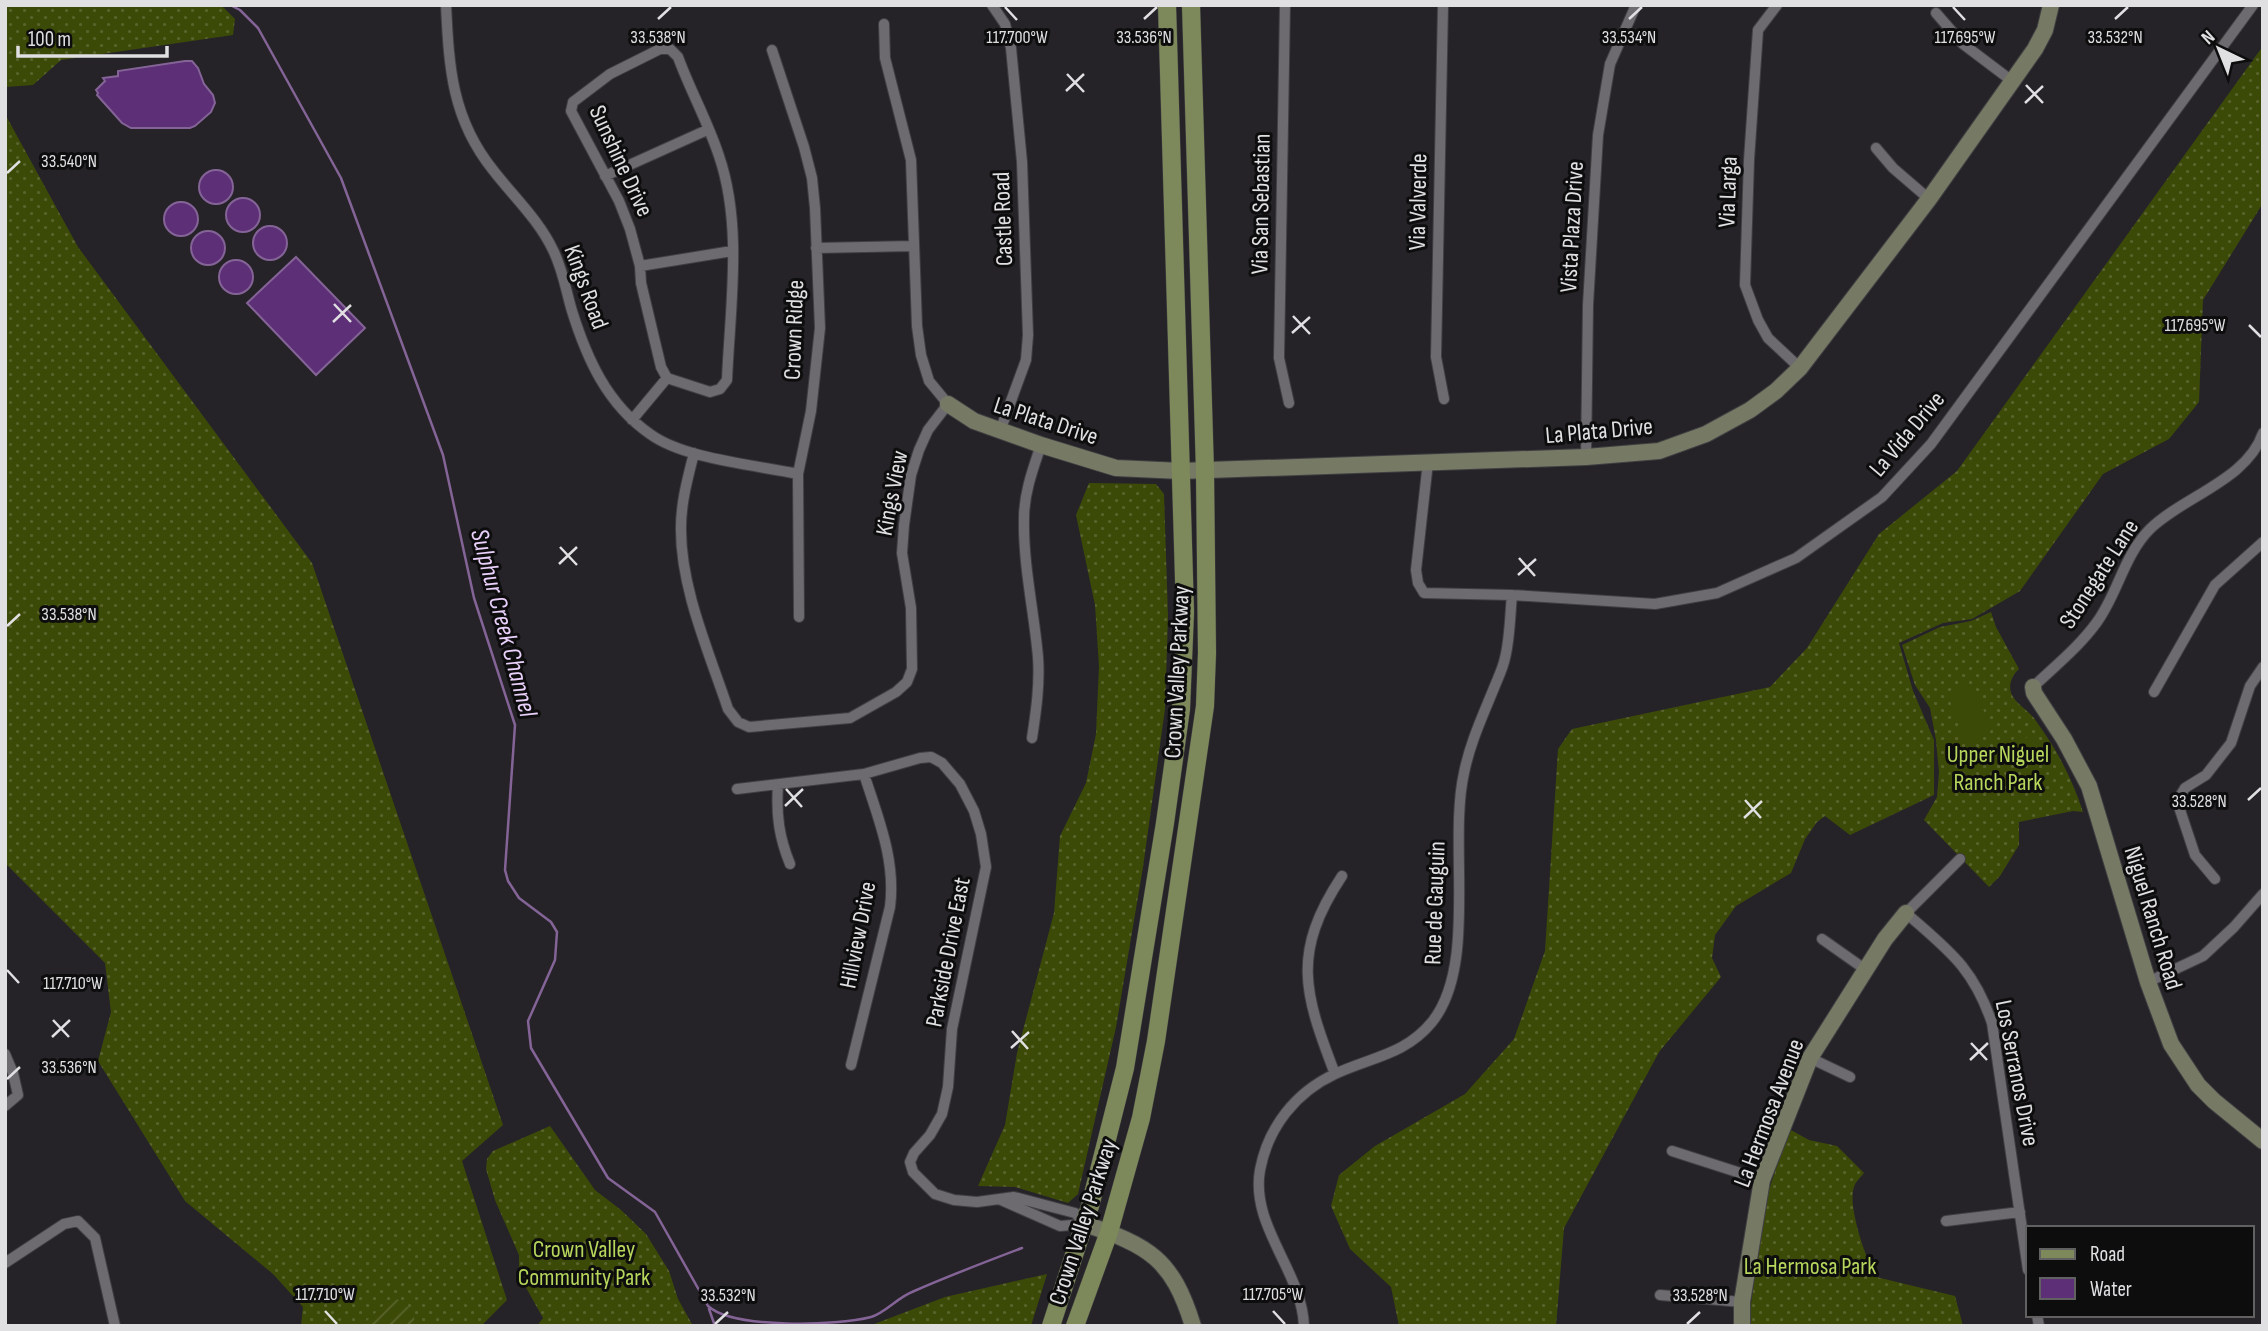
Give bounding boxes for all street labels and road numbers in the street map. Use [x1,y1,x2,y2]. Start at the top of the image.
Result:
street label: Sunshine Drive [583,101,659,221]
street label: Via San Sebastian [1245,133,1277,275]
street label: Via Valverde [1403,153,1433,251]
street label: Via Larga [1712,156,1744,228]
street label: Vista Plaza Drive [1554,161,1590,293]
street label: Castle Road [987,171,1019,267]
street label: Kings Road [557,241,615,333]
street label: Crown Ridge [778,279,810,381]
street label: La Vida Drive [1863,386,1951,482]
street label: La Plata Drive [990,391,1102,451]
street label: La Plata Drive [1544,412,1654,450]
street label: Kings View [870,448,914,538]
street label: Stonegate Lane [2053,514,2145,634]
street label: Crown Valley Parkway [1158,585,1196,759]
street label: Rue de Gauguin [1418,841,1452,965]
street label: Niguel Ranch Road [2117,843,2189,993]
street label: Parkside Drive East [919,875,977,1029]
street label: Hillview Drive [833,879,883,991]
street label: Los Serranos Drive [1989,998,2045,1148]
street label: La Hermosa Avenue [1727,1035,1811,1191]
street label: Crown Valley Parkway [1042,1135,1124,1309]

